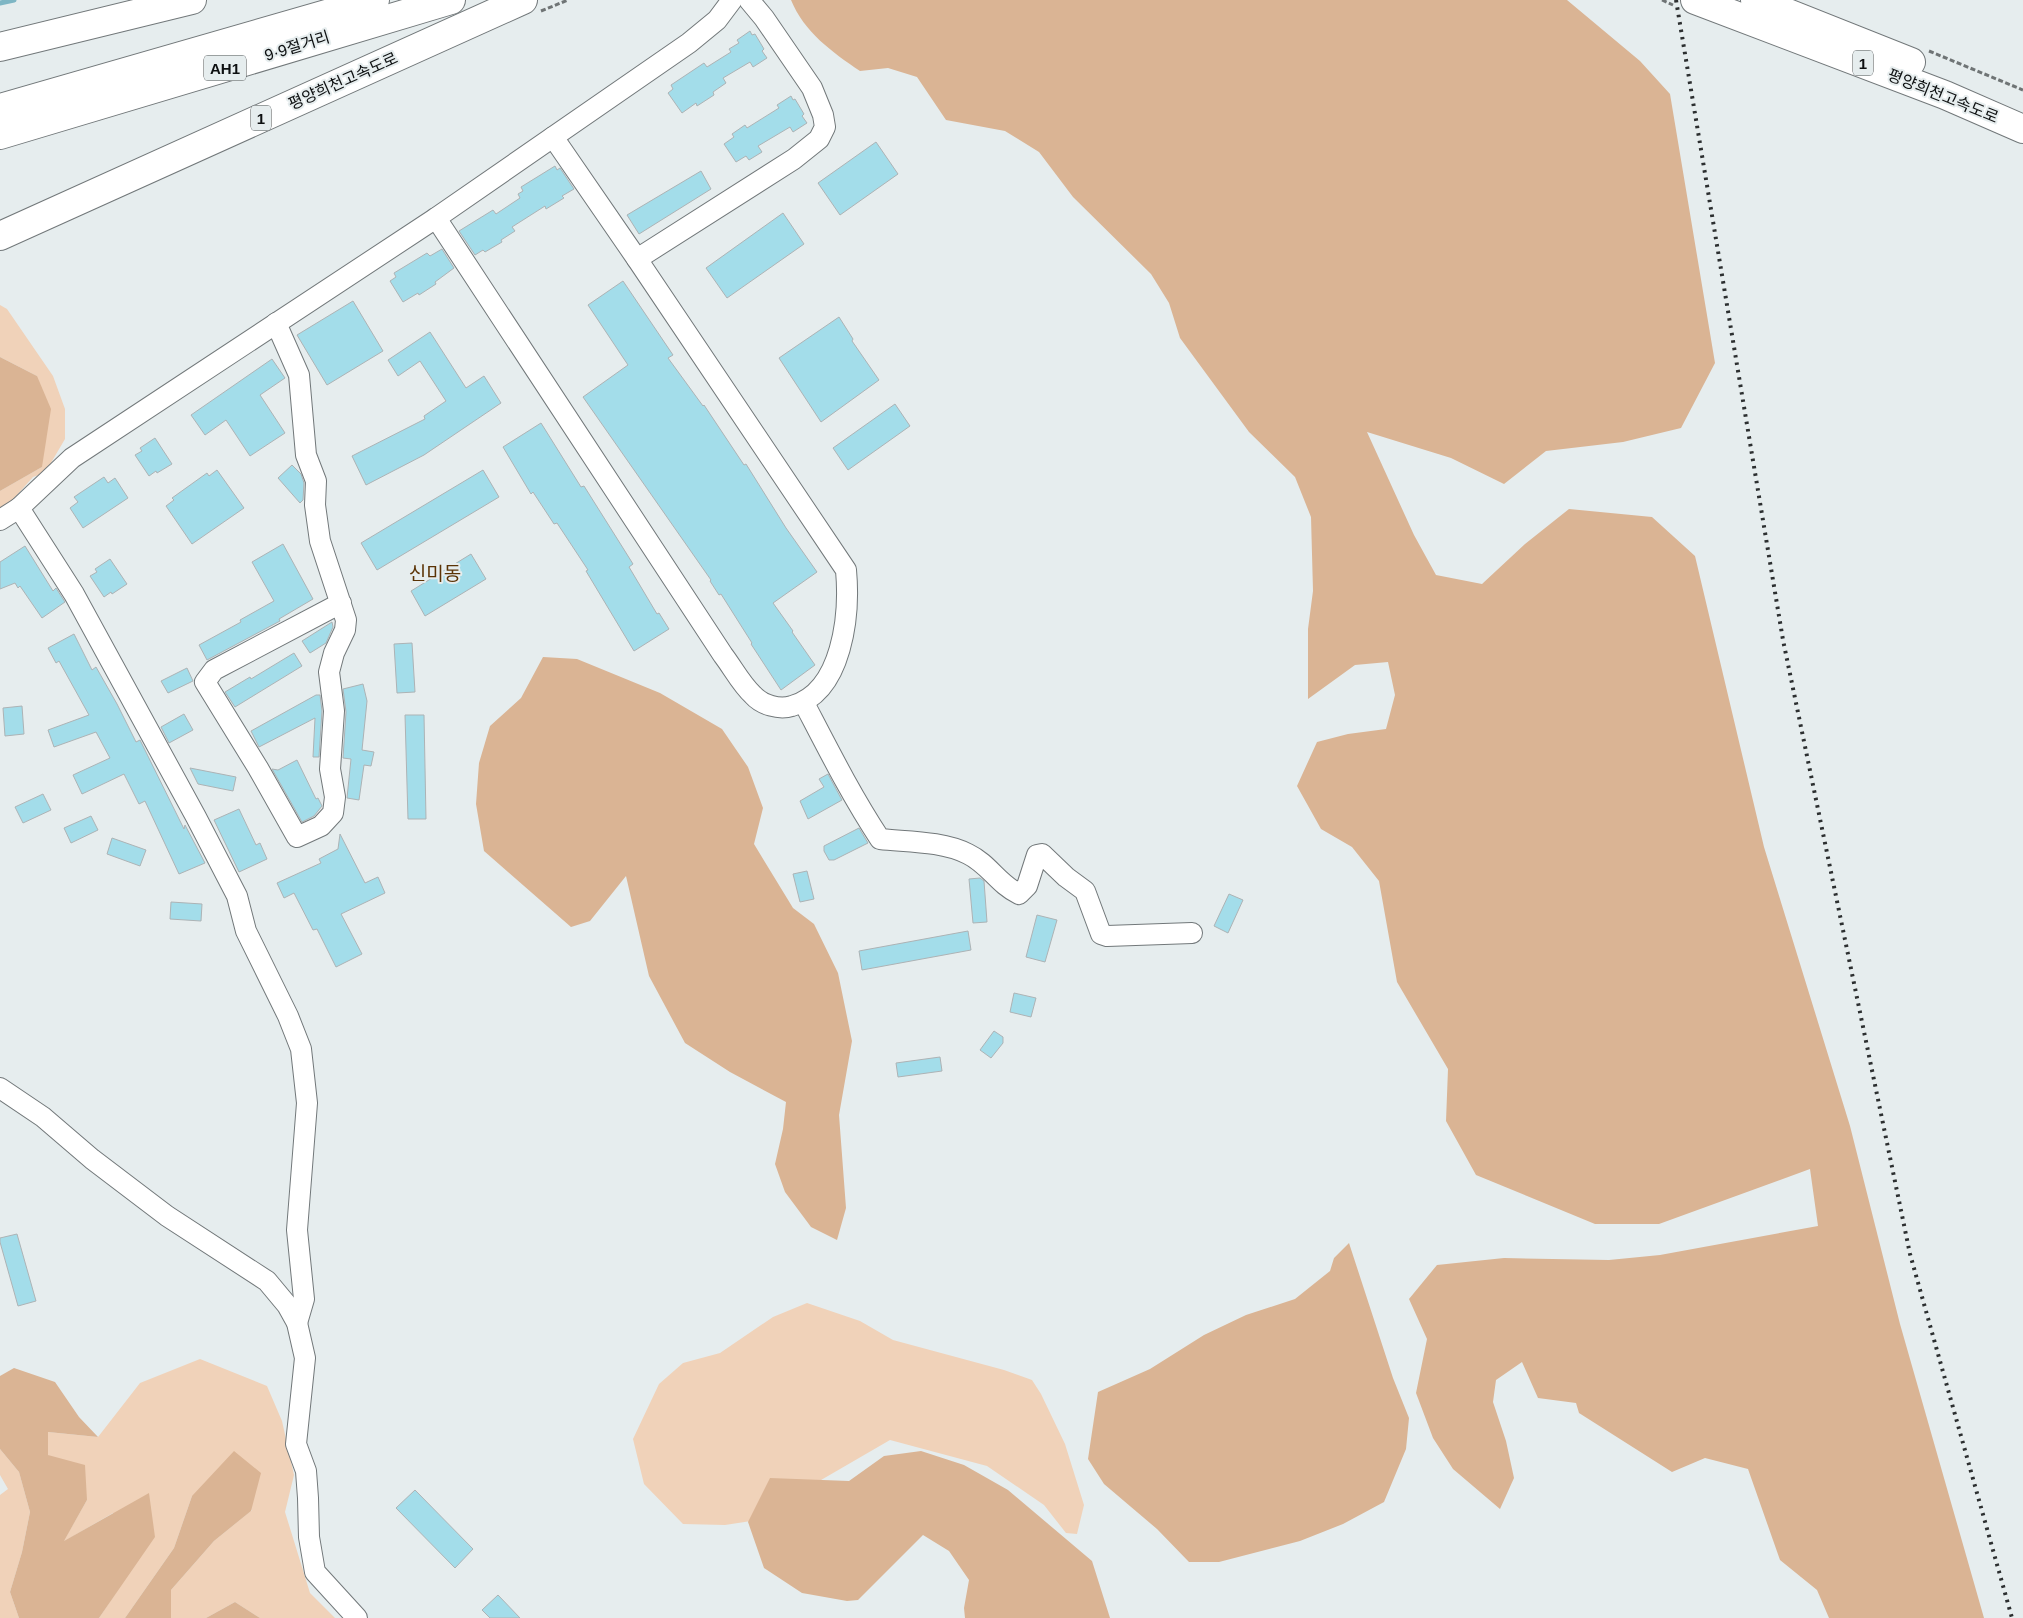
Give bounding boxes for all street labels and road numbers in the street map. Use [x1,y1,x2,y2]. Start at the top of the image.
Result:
street label: 9·9절거리 [262,28,332,64]
street label: 평양희천고속도로 [286,49,401,113]
road number: 1 [1853,50,1873,76]
road number: AH1 [204,56,246,80]
street label: 평양희천고속도로 [1885,66,2001,126]
road number: 1 [251,106,271,130]

